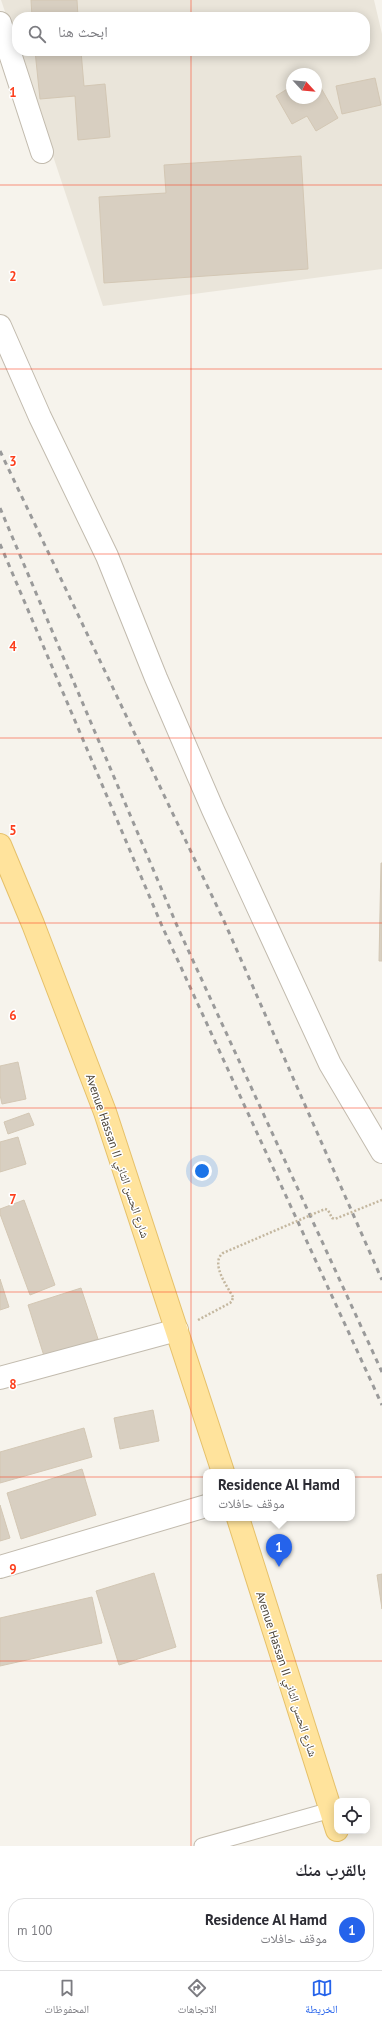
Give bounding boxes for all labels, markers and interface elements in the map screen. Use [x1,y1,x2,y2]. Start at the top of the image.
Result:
search box [12,12,370,56]
text: ابحث هنا [58,22,108,41]
icon: search [26,23,48,45]
north arrow [286,68,322,104]
text: 1 [9,84,17,101]
text: 2 [9,268,17,285]
text: 3 [9,453,17,470]
text: 4 [9,638,17,655]
text: 5 [9,822,17,839]
text: 6 [9,1007,17,1024]
street label: Avenue Hassan II شارع الحسن الثاني [80,1072,153,1241]
your location [192,1161,212,1181]
text: 7 [9,1191,17,1208]
text: 8 [9,1376,17,1393]
popup [203,1469,355,1521]
text: Residence Al Hamd [218,1475,340,1494]
text: موقف حافلات [218,1495,285,1512]
pin: 1 [266,1534,292,1567]
text: 9 [9,1561,17,1578]
street label: Avenue Hassan II شارع الحسن الثاني [250,1590,321,1759]
map controls [334,1798,370,1834]
button: locate [334,1798,370,1834]
text: بالقرب منك [295,1859,366,1881]
text: Residence Al Hamd [205,1910,327,1929]
text: 100 m [17,1922,52,1939]
text: 1 [348,1922,356,1939]
text: موقف حافلات [260,1930,327,1947]
tab: المحفوظات [44,1977,89,2020]
tab: الاتجاهات [178,1977,217,2020]
tab: الخريطة [305,1977,338,2020]

